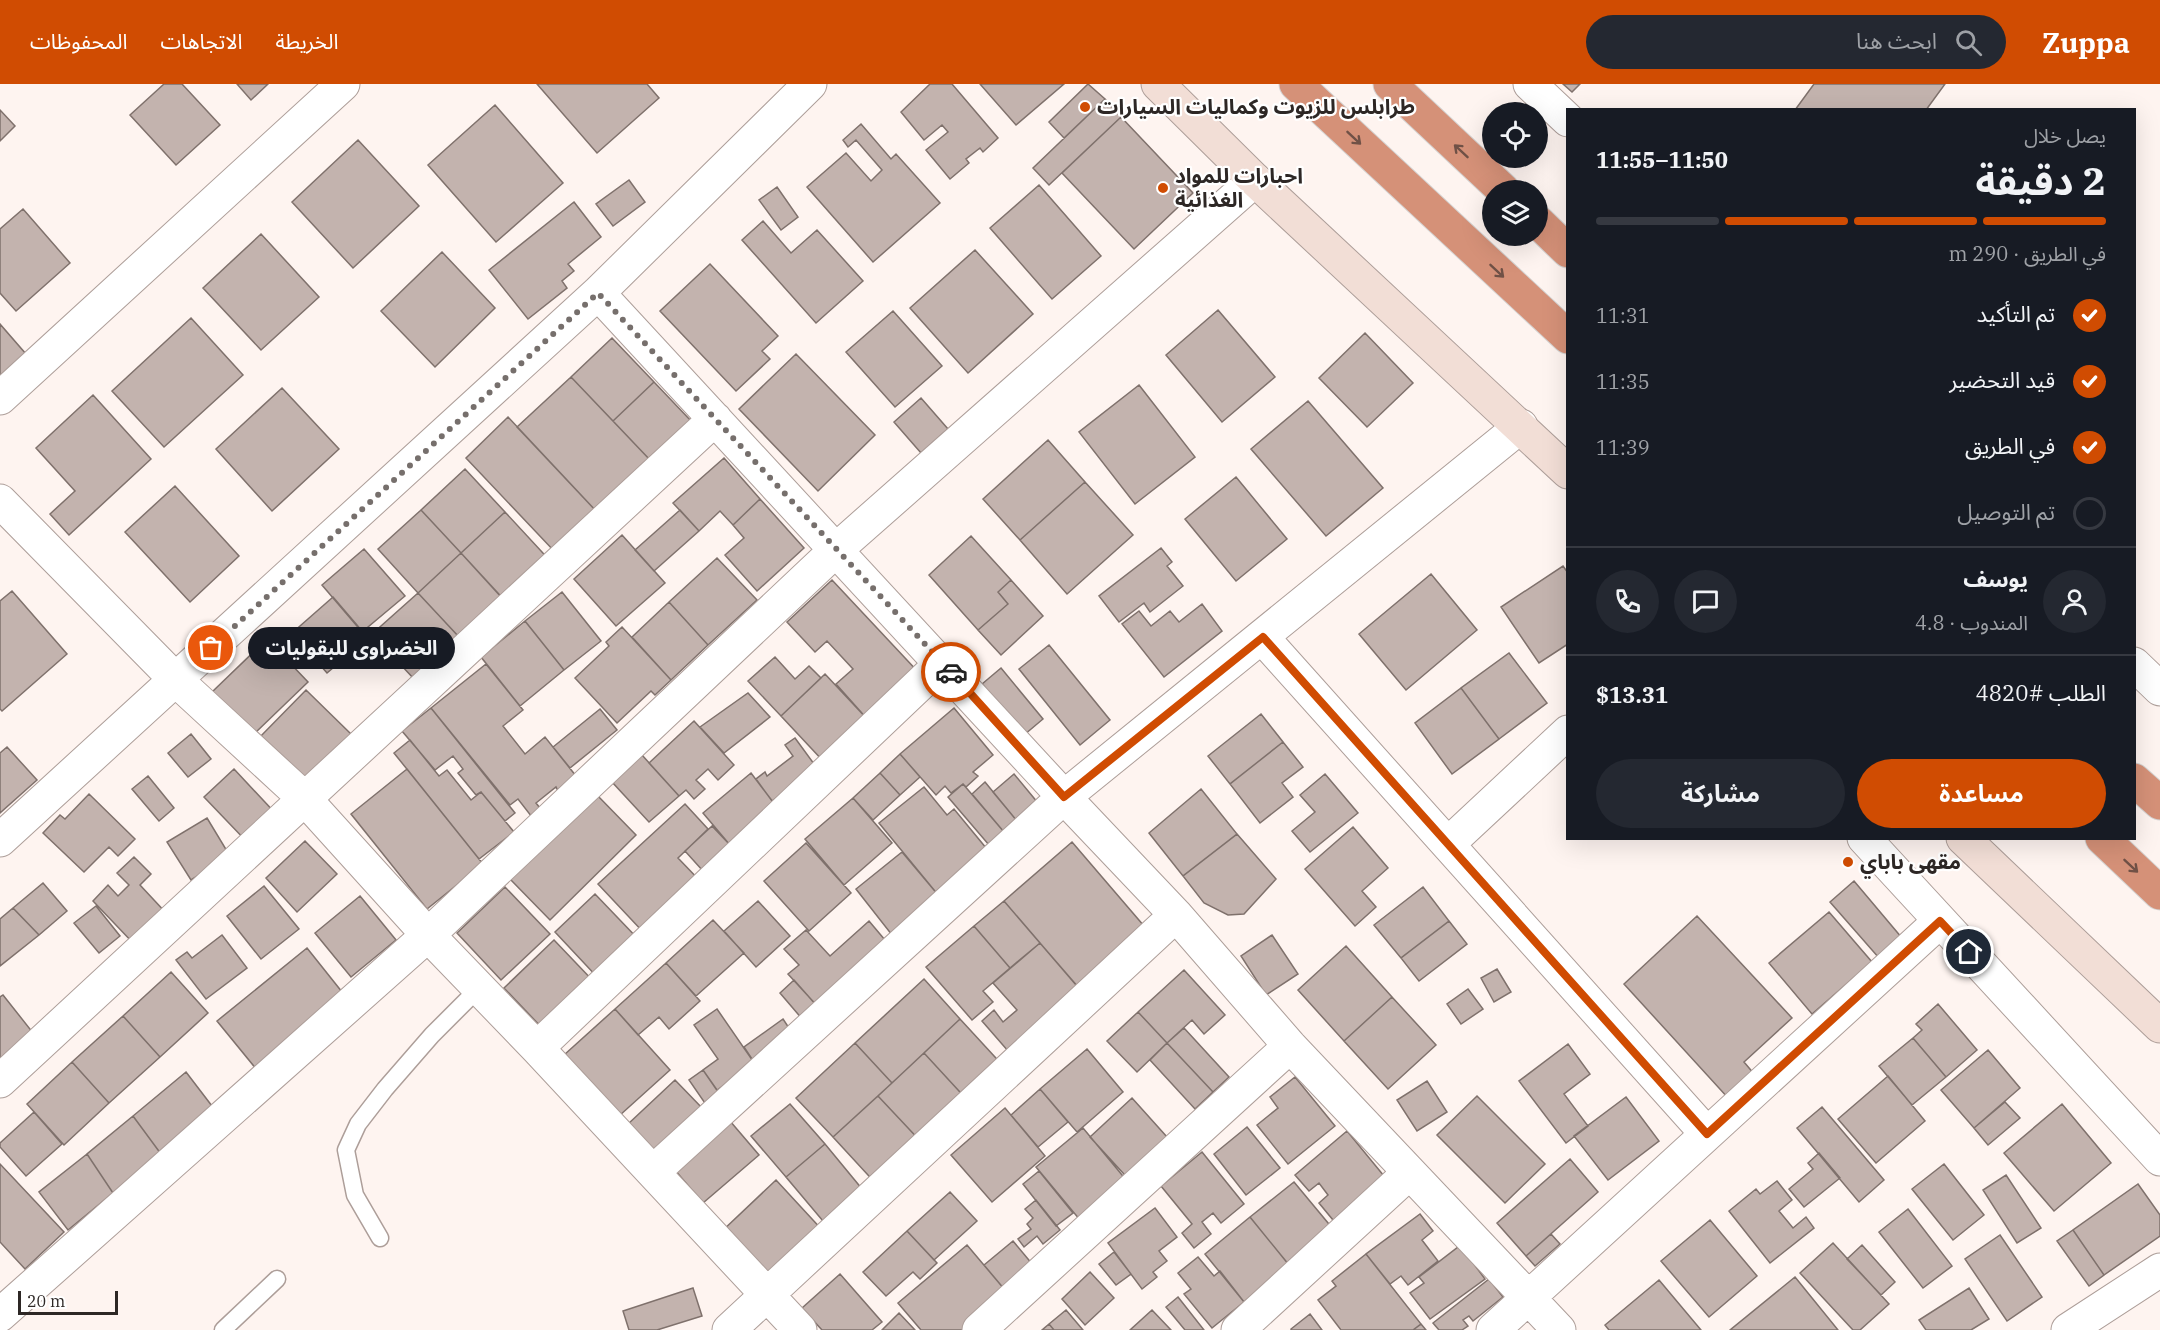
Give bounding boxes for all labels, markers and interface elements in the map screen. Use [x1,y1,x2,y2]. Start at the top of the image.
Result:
search box [1586,15,2006,69]
text: Zuppa [2042,24,2130,61]
text: ابحث هنا [1856,26,1937,55]
icon: search [1952,26,1985,59]
text: المحفوظات [30,27,127,55]
text: الاتجاهات [160,27,242,55]
text: الخريطة [275,27,338,55]
place label: طرابلس للزيوت وكماليات السيارات [1097,92,1415,120]
marker: طرابلس للزيوت وكماليات السيارات [1078,100,1092,114]
map controls [1482,102,1548,246]
button: locate [1482,102,1548,168]
text: يصل خلال [2024,122,2106,149]
one-way arrow [1346,131,1361,145]
one-way arrow [1453,143,1468,158]
text: 11:50–11:55 [1596,145,1728,174]
text: 2 دقيقة [1975,155,2106,206]
place label: احبارات للمواد الغذائية [1175,161,1303,213]
button: layers [1482,180,1548,246]
marker: احبارات للمواد الغذائية [1156,181,1170,195]
text: في الطريق · 290 m [1949,240,2106,267]
one-way arrow [1489,264,1504,278]
text: تم التأكيد [1976,299,2055,328]
icon: check [2073,299,2106,332]
text: 11:31 [1596,302,1650,329]
text: قيد التحضير [1949,365,2055,394]
icon: check [2073,365,2106,398]
text: 11:35 [1596,368,1650,395]
text: في الطريق [1965,431,2055,460]
icon: check [2073,431,2106,464]
text: 11:39 [1596,434,1650,461]
text: تم التوصيل [1957,497,2055,526]
text: يوسف [1963,564,2028,593]
button: phone [1596,570,1659,633]
button: chat [1674,570,1737,633]
button: person [2043,570,2106,633]
text: المندوب · 4.8 [1915,609,2028,636]
pin [185,622,236,673]
callout: الخضراوى للبقوليات [247,627,454,669]
icon: bag [194,631,227,664]
text: الخضراوى للبقوليات [265,634,438,661]
courier [921,642,981,702]
icon: car [935,656,968,689]
text: الطلب #4820 [1976,678,2106,707]
text: $13.31 [1596,680,1668,709]
button: مشاركة [1596,759,1845,828]
button: مساعدة [1857,759,2106,828]
place label: مقهى باباي [1860,847,1961,879]
marker: مقهى باباي [1841,855,1855,869]
one-way arrow [2123,859,2138,873]
pin [1943,926,1994,977]
icon: home [1952,935,1985,968]
scale bar [18,1288,118,1316]
text: 20 m [27,1291,65,1311]

